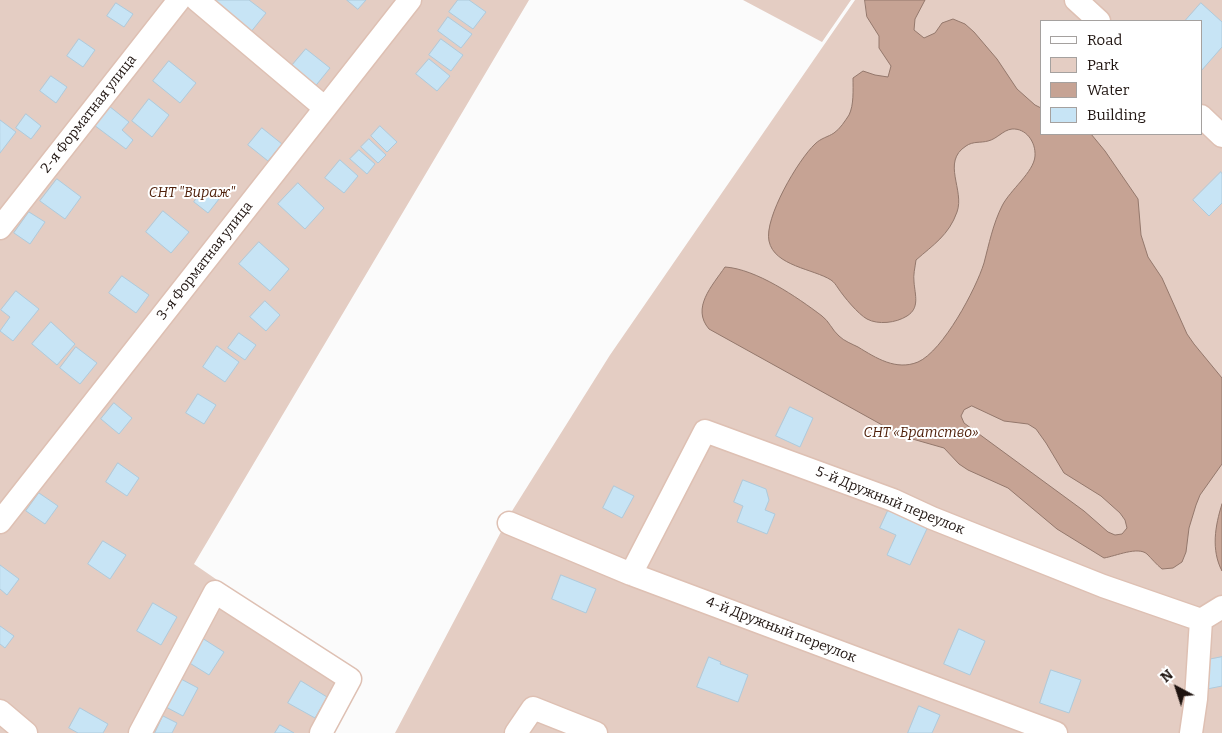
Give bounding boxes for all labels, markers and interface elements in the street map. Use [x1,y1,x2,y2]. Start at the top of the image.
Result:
legend [1040,20,1202,135]
text: Road [1087,31,1122,49]
street label: 2-я Форматная улица [38,52,140,176]
text: Park [1087,56,1119,74]
text: Water [1087,81,1129,99]
text: Building [1087,106,1146,124]
park label: СНТ "Вираж" [149,185,235,201]
street label: 3-я Форматная улица [154,198,256,324]
park label: СНТ «Братство» [863,425,979,441]
street label: 5-й Дружный переулок [813,463,967,539]
street label: 4-й Дружный переулок [703,594,859,666]
north arrow [1152,663,1202,713]
text: N [1157,666,1177,686]

